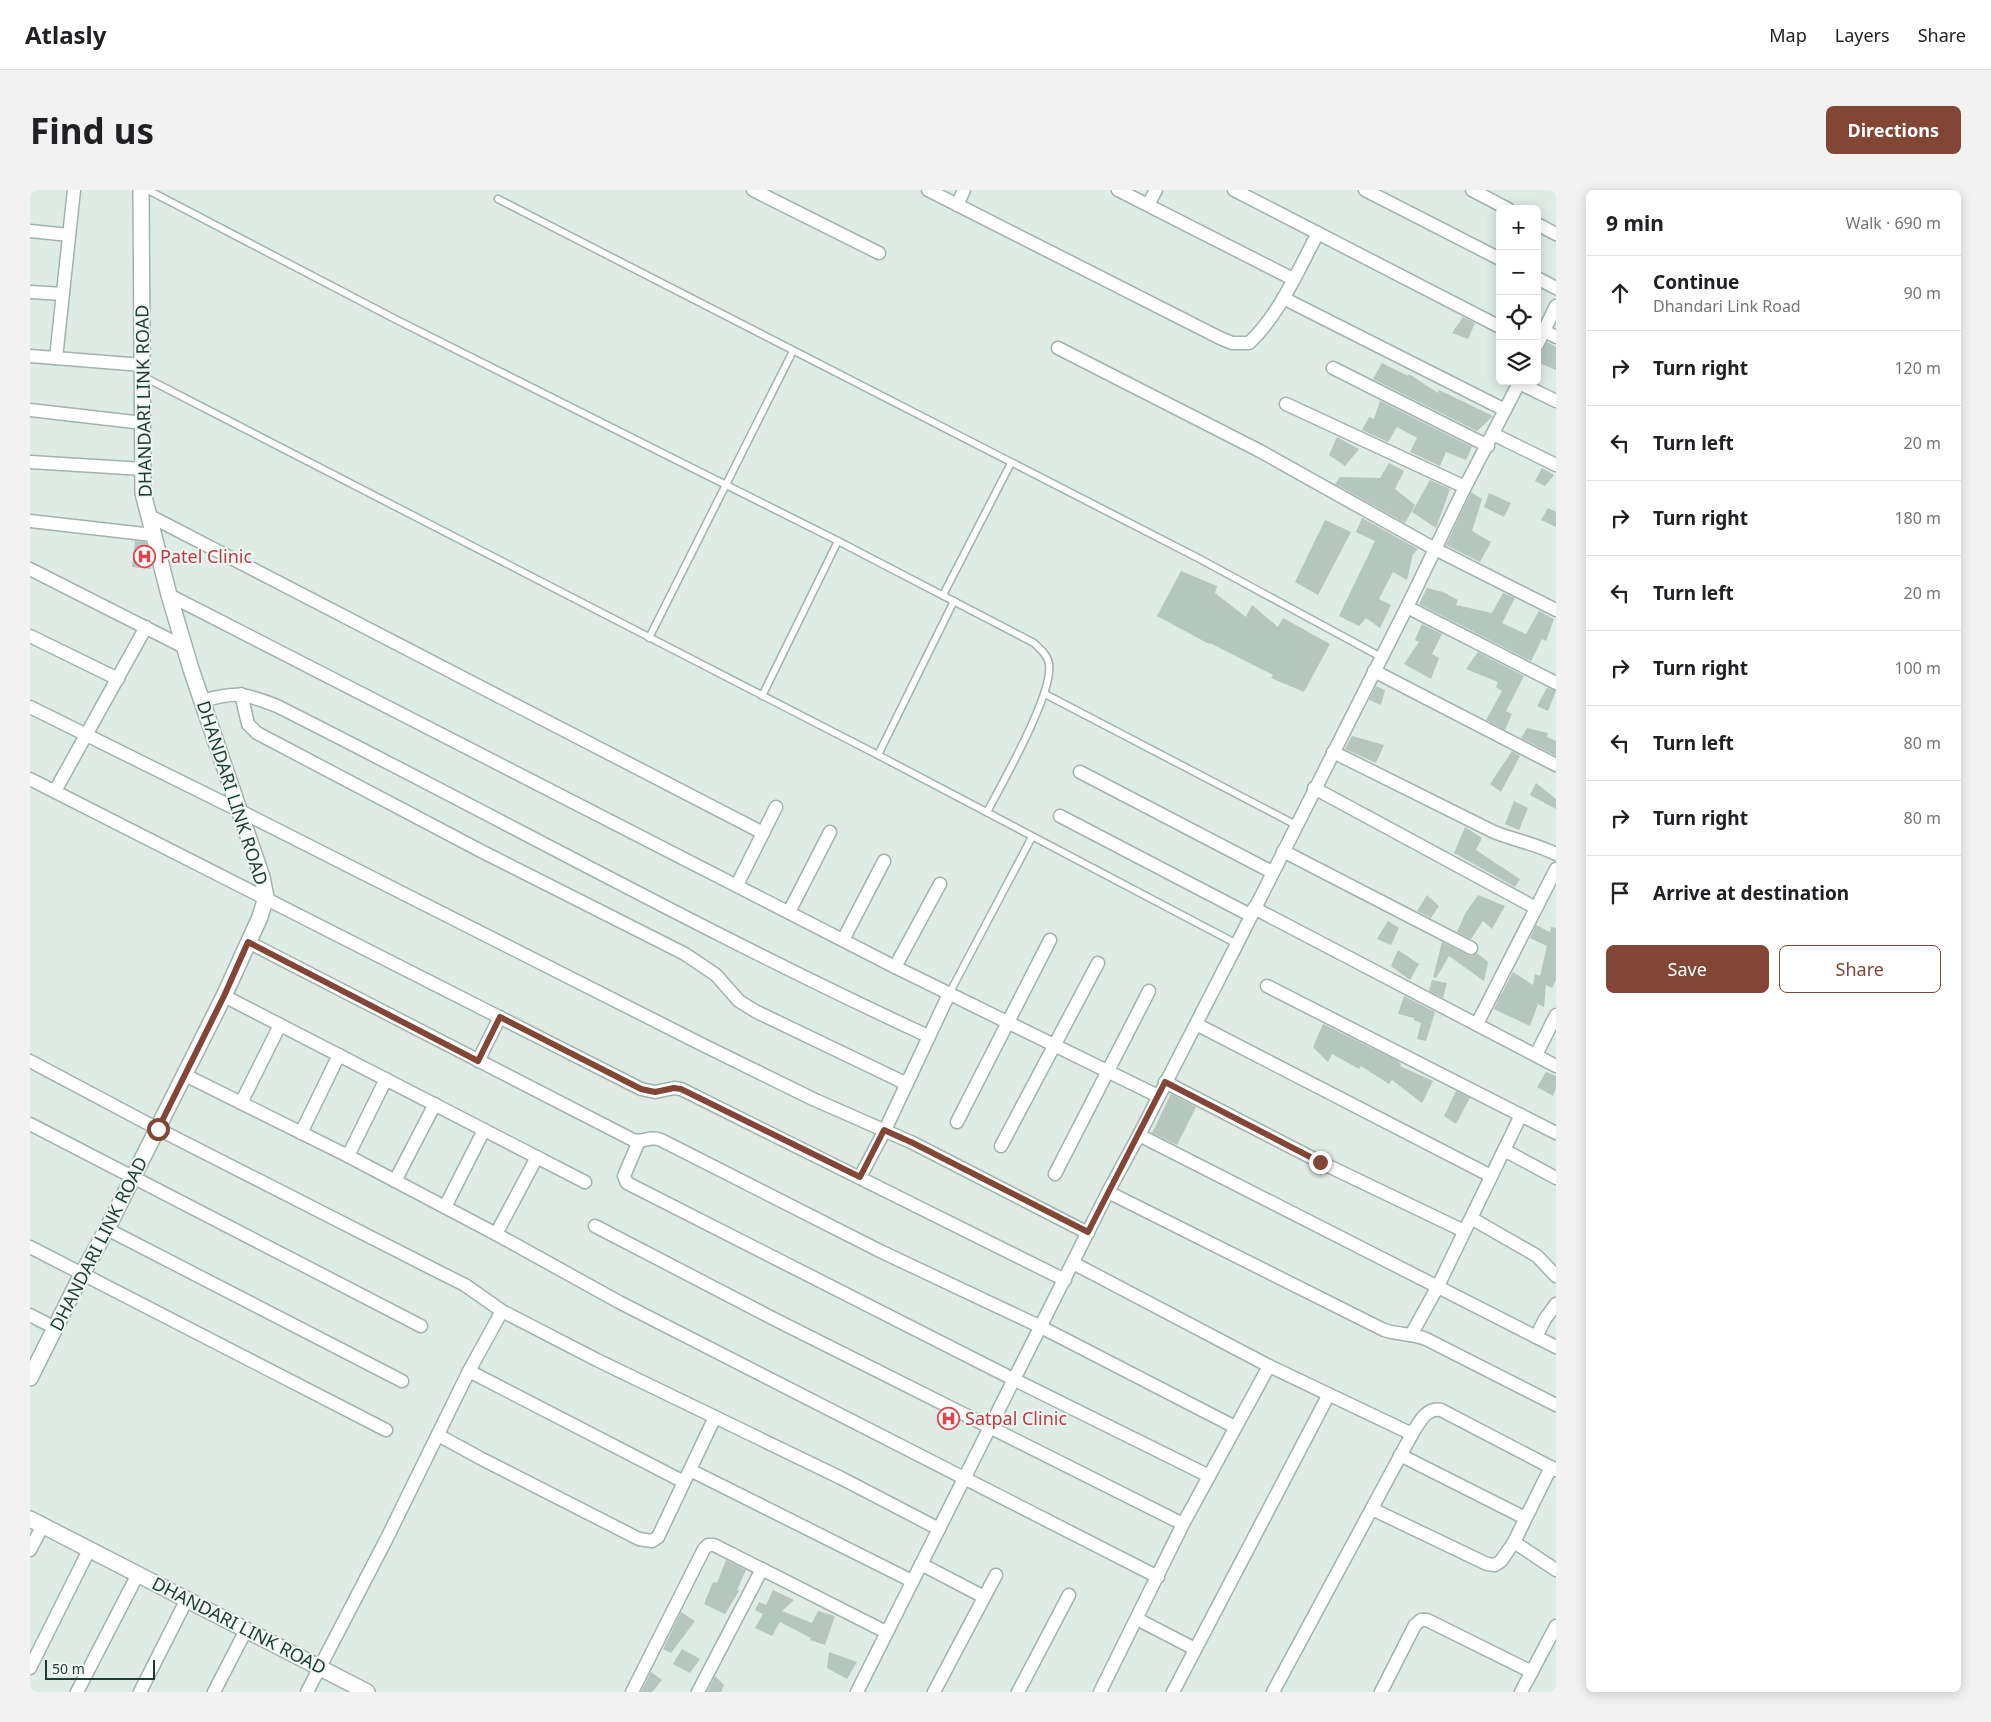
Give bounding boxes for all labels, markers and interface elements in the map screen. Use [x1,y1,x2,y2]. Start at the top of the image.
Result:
text: Atlasly [25,18,106,51]
text: Map [1769,23,1807,47]
text: Layers [1835,23,1890,47]
text: Share [1918,23,1966,47]
button: Directions [1826,106,1961,154]
text: Find us [30,107,154,154]
map controls [1496,205,1541,385]
button: + [1496,205,1541,250]
text: 9 min [1606,209,1664,237]
text: Walk · 690 m [1846,212,1941,234]
button: − [1496,250,1541,295]
text: Continue [1653,269,1739,295]
icon: ahead [1606,279,1634,307]
text: 90 m [1904,282,1941,304]
button: locate [1496,295,1541,340]
text: Dhandari Link Road [1653,295,1801,317]
street label: DHANDARI LINK ROAD [129,305,157,497]
button: layers [1496,340,1541,385]
icon: right [1606,354,1634,382]
text: Turn right [1653,355,1748,381]
text: 120 m [1894,357,1941,379]
icon: left [1606,429,1634,457]
text: Turn left [1653,430,1734,456]
text: 20 m [1904,432,1941,454]
icon: right [1606,504,1634,532]
text: Turn right [1653,505,1748,531]
text: 180 m [1894,507,1941,529]
place label: Patel Clinic [160,544,252,568]
hospital icon: Patel Clinic [132,545,156,569]
icon: left [1606,579,1634,607]
text: Turn left [1653,580,1734,606]
text: 20 m [1904,582,1941,604]
icon: right [1606,654,1634,682]
text: Turn right [1653,655,1748,681]
text: 100 m [1894,657,1941,679]
street label: DHANDARI LINK ROAD [192,697,274,888]
icon: left [1606,729,1634,757]
text: Turn left [1653,730,1734,756]
text: 80 m [1904,732,1941,754]
icon: right [1606,804,1634,832]
text: Turn right [1653,805,1748,831]
text: 80 m [1904,807,1941,829]
icon: arrive [1606,879,1634,907]
text: Arrive at destination [1653,880,1849,906]
button: Save [1606,945,1769,993]
button: Share [1779,945,1941,993]
route start [147,1118,170,1141]
route end [1309,1151,1332,1174]
street label: DHANDARI LINK ROAD [44,1152,152,1335]
place label: Satpal Clinic [965,1406,1067,1430]
hospital icon: Satpal Clinic [937,1407,961,1431]
street label: DHANDARI LINK ROAD [148,1571,331,1679]
scale bar [45,1657,155,1680]
text: 50 m [52,1659,85,1678]

